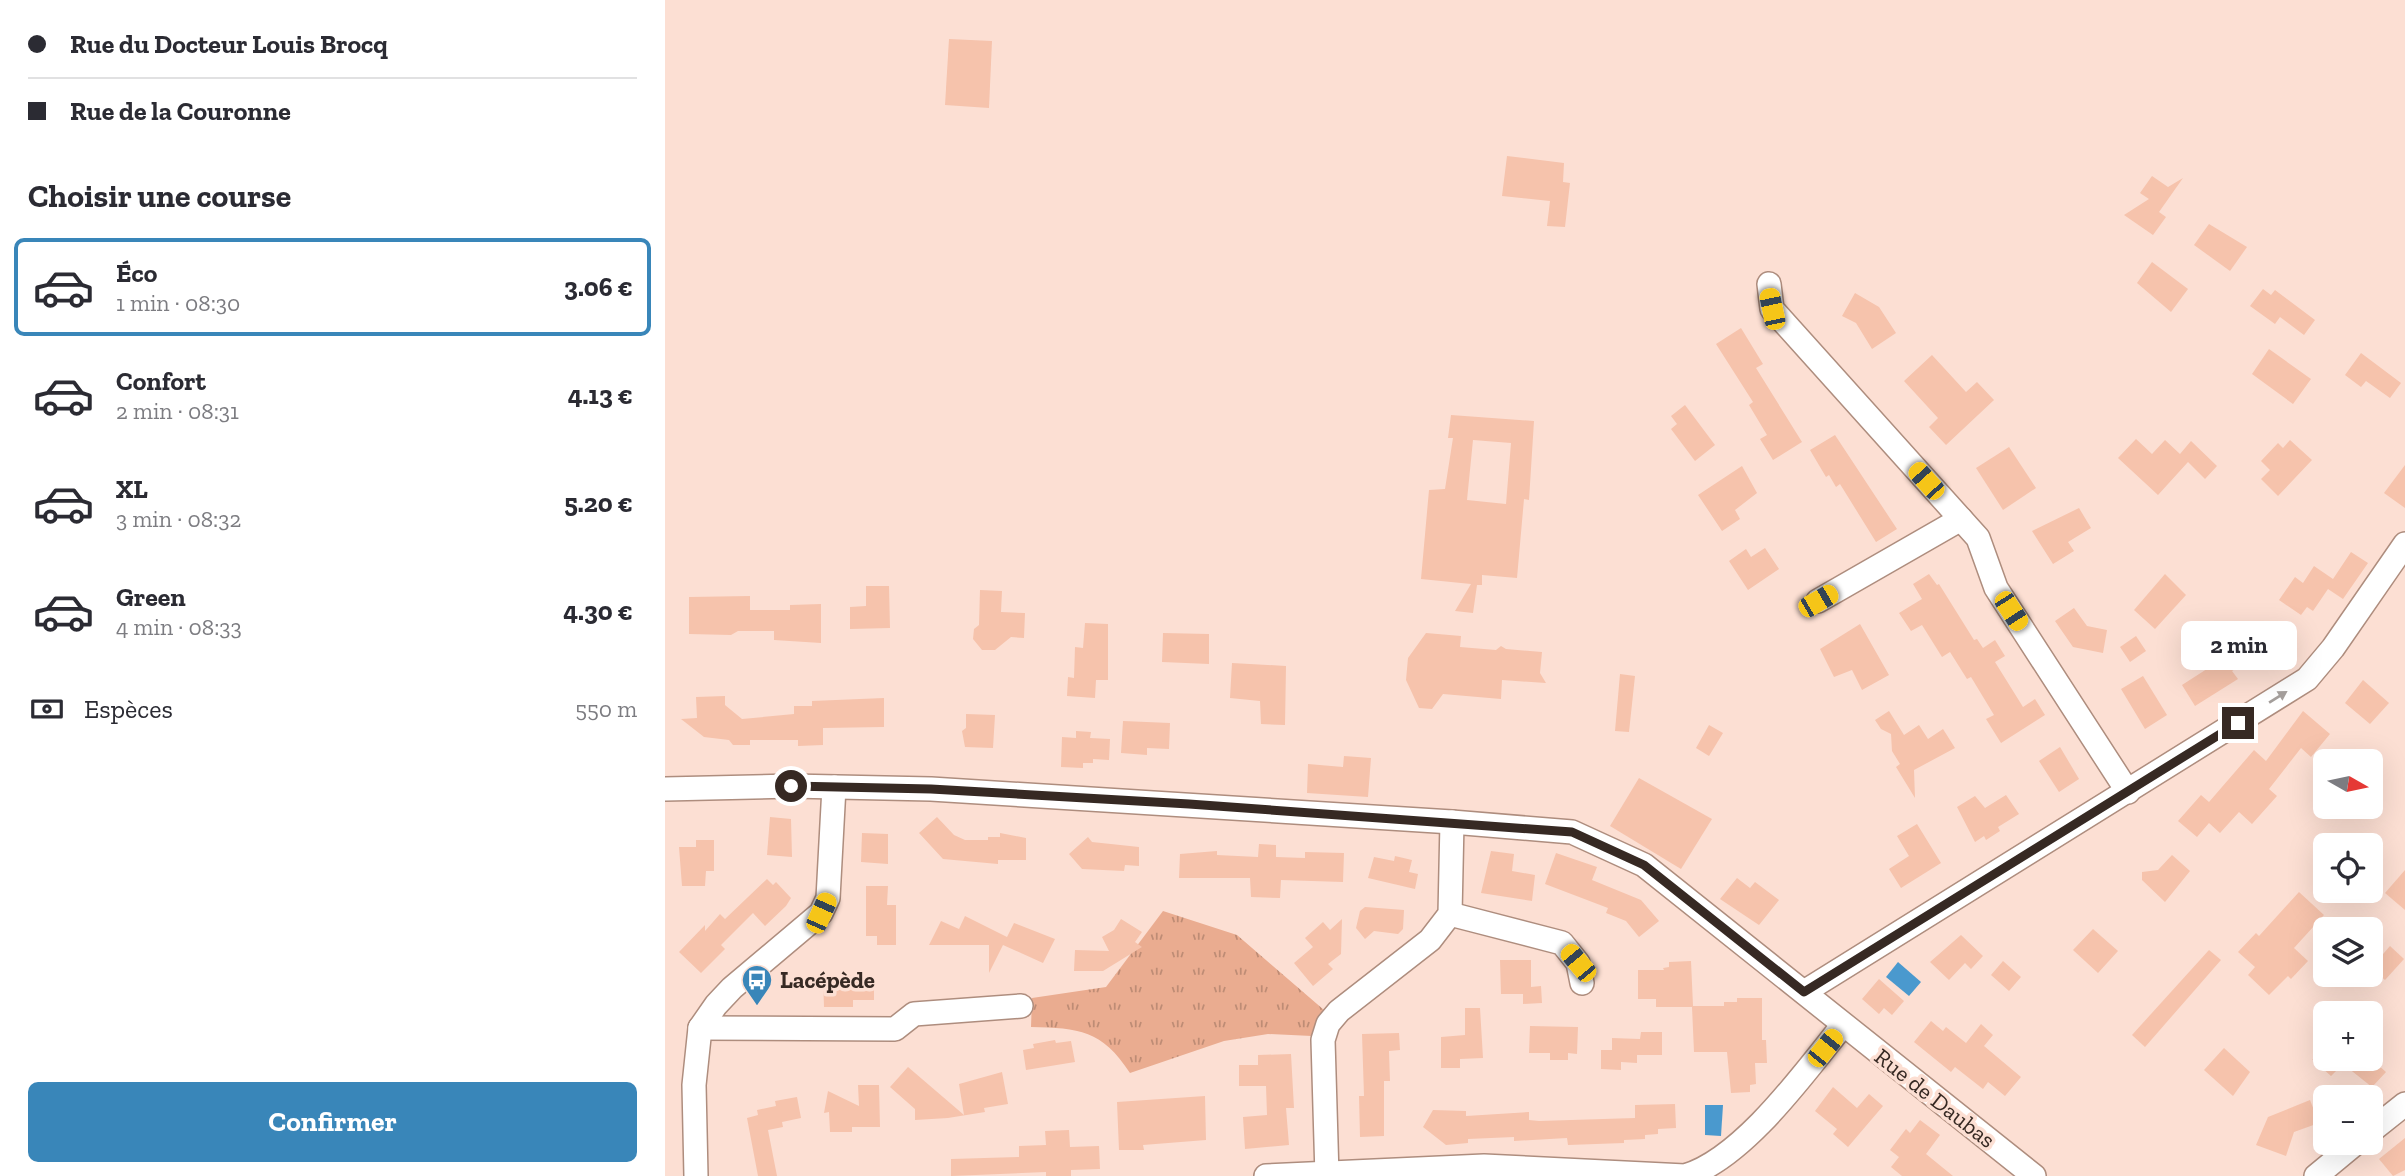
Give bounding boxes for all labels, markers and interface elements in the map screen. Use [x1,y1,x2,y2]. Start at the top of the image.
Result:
text: Rue du Docteur Louis Brocq [70,28,388,60]
text: Rue de la Couronne [70,95,291,127]
text: Choisir une course [28,177,291,215]
icon: car [32,256,95,319]
text: Éco [116,257,157,289]
text: 3.06 € [564,271,633,303]
car [1758,286,1787,332]
text: 1 min · 08:30 [116,289,240,317]
icon: car [32,364,95,427]
text: Confort [116,365,206,397]
text: 4.13 € [568,379,633,411]
text: 2 min · 08:31 [116,397,239,425]
car [1905,458,1948,504]
icon: car [32,472,95,535]
text: XL [116,473,148,505]
text: 5.20 € [564,487,633,519]
text: 3 min · 08:32 [116,505,241,533]
icon: car [32,580,95,643]
text: Green [116,581,186,613]
car [1795,581,1842,621]
car [1991,588,2032,634]
text: 4.30 € [563,595,633,627]
text: 4 min · 08:33 [116,613,242,641]
callout: 2 min [2180,622,2296,670]
text: 2 min [2210,631,2268,659]
icon: cash [28,690,66,728]
one-way arrow [2268,691,2288,704]
text: Espèces [84,693,173,725]
text: 550 m [575,695,637,723]
route end [2222,707,2254,739]
north arrow [2313,749,2383,819]
map controls [2313,749,2383,1155]
route start [775,770,807,802]
button: locate [2313,833,2383,903]
car [803,890,840,936]
button: layers [2313,917,2383,987]
car [1557,940,1600,986]
bus stop icon: Lacépède [740,963,774,1007]
place label: Lacépède [780,966,875,994]
button: + [2313,1001,2383,1071]
car [1804,1025,1847,1071]
street label: Rue de Daubas [1869,1042,2001,1154]
button: Confirmer [28,1082,637,1162]
button: − [2313,1085,2383,1155]

